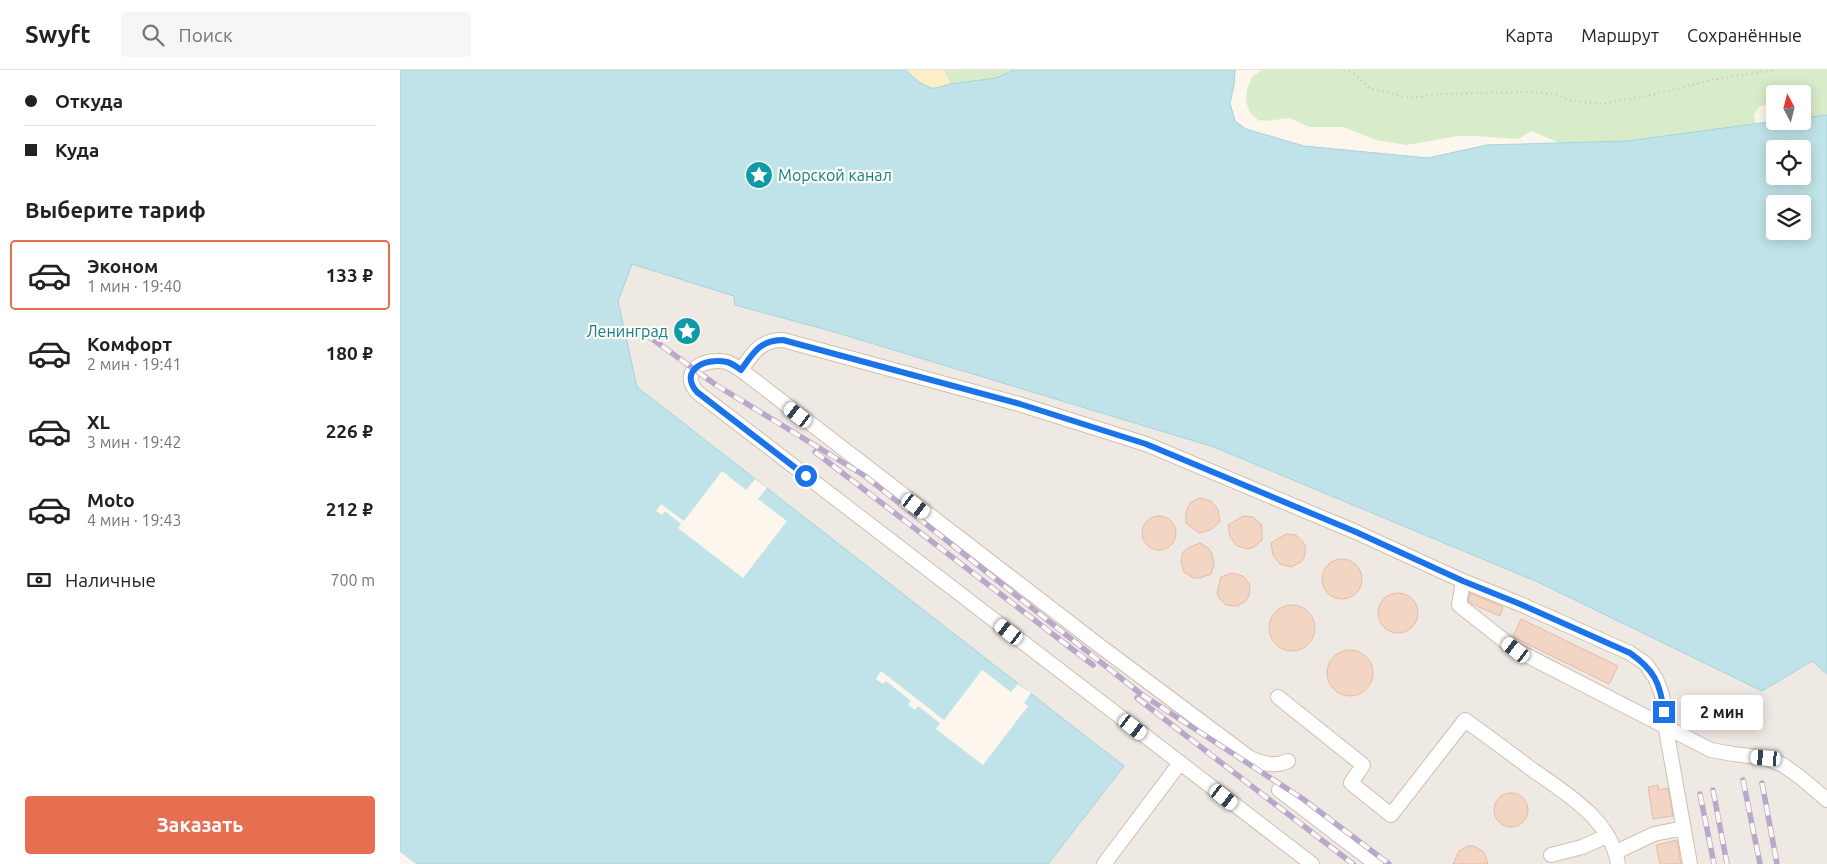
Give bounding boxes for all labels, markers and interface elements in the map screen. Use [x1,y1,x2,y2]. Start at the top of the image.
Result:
search box [121,12,471,57]
text: Swyft [25,21,91,48]
icon: search [139,21,167,49]
text: Поиск [179,24,233,46]
text: Карта [1505,25,1553,45]
text: Маршрут [1581,25,1659,45]
text: Сохранённые [1687,25,1802,45]
north arrow [1766,85,1811,130]
map controls [1766,85,1811,240]
text: Откуда [55,90,123,112]
text: Куда [55,139,99,161]
button: locate [1766,140,1811,185]
place icon: Морской канал [744,160,774,190]
place label: Морской канал [778,166,892,184]
button: layers [1766,195,1811,240]
text: Выберите тариф [25,197,206,222]
icon: car [27,253,72,298]
text: Эконом [87,255,158,277]
text: 133 ₽ [326,264,373,286]
text: 1 мин · 19:40 [87,277,181,295]
place icon: Ленинград [672,316,702,346]
place label: Ленинград [587,322,668,340]
icon: car [27,331,72,376]
text: Комфорт [87,333,172,355]
text: 180 ₽ [326,342,373,364]
text: 2 мин · 19:41 [87,355,181,373]
car [781,400,814,430]
icon: car [27,409,72,454]
text: XL [87,411,110,433]
text: 226 ₽ [326,420,373,442]
text: 3 мин · 19:42 [87,433,181,451]
route start [795,465,817,487]
icon: car [27,487,72,532]
text: Moto [87,489,135,511]
car [899,491,932,521]
text: 212 ₽ [326,498,373,520]
text: 4 мин · 19:43 [87,511,181,529]
icon: cash [25,566,53,594]
text: Наличные [65,569,156,591]
text: 700 m [330,571,375,589]
car [992,617,1025,647]
car [1499,635,1532,665]
callout: 2 мин [1682,694,1764,730]
route end [1653,701,1675,723]
text: 2 мин [1700,703,1744,721]
car [1116,712,1149,742]
car [1750,749,1781,767]
car [1207,782,1240,812]
button: Заказать [25,796,375,854]

